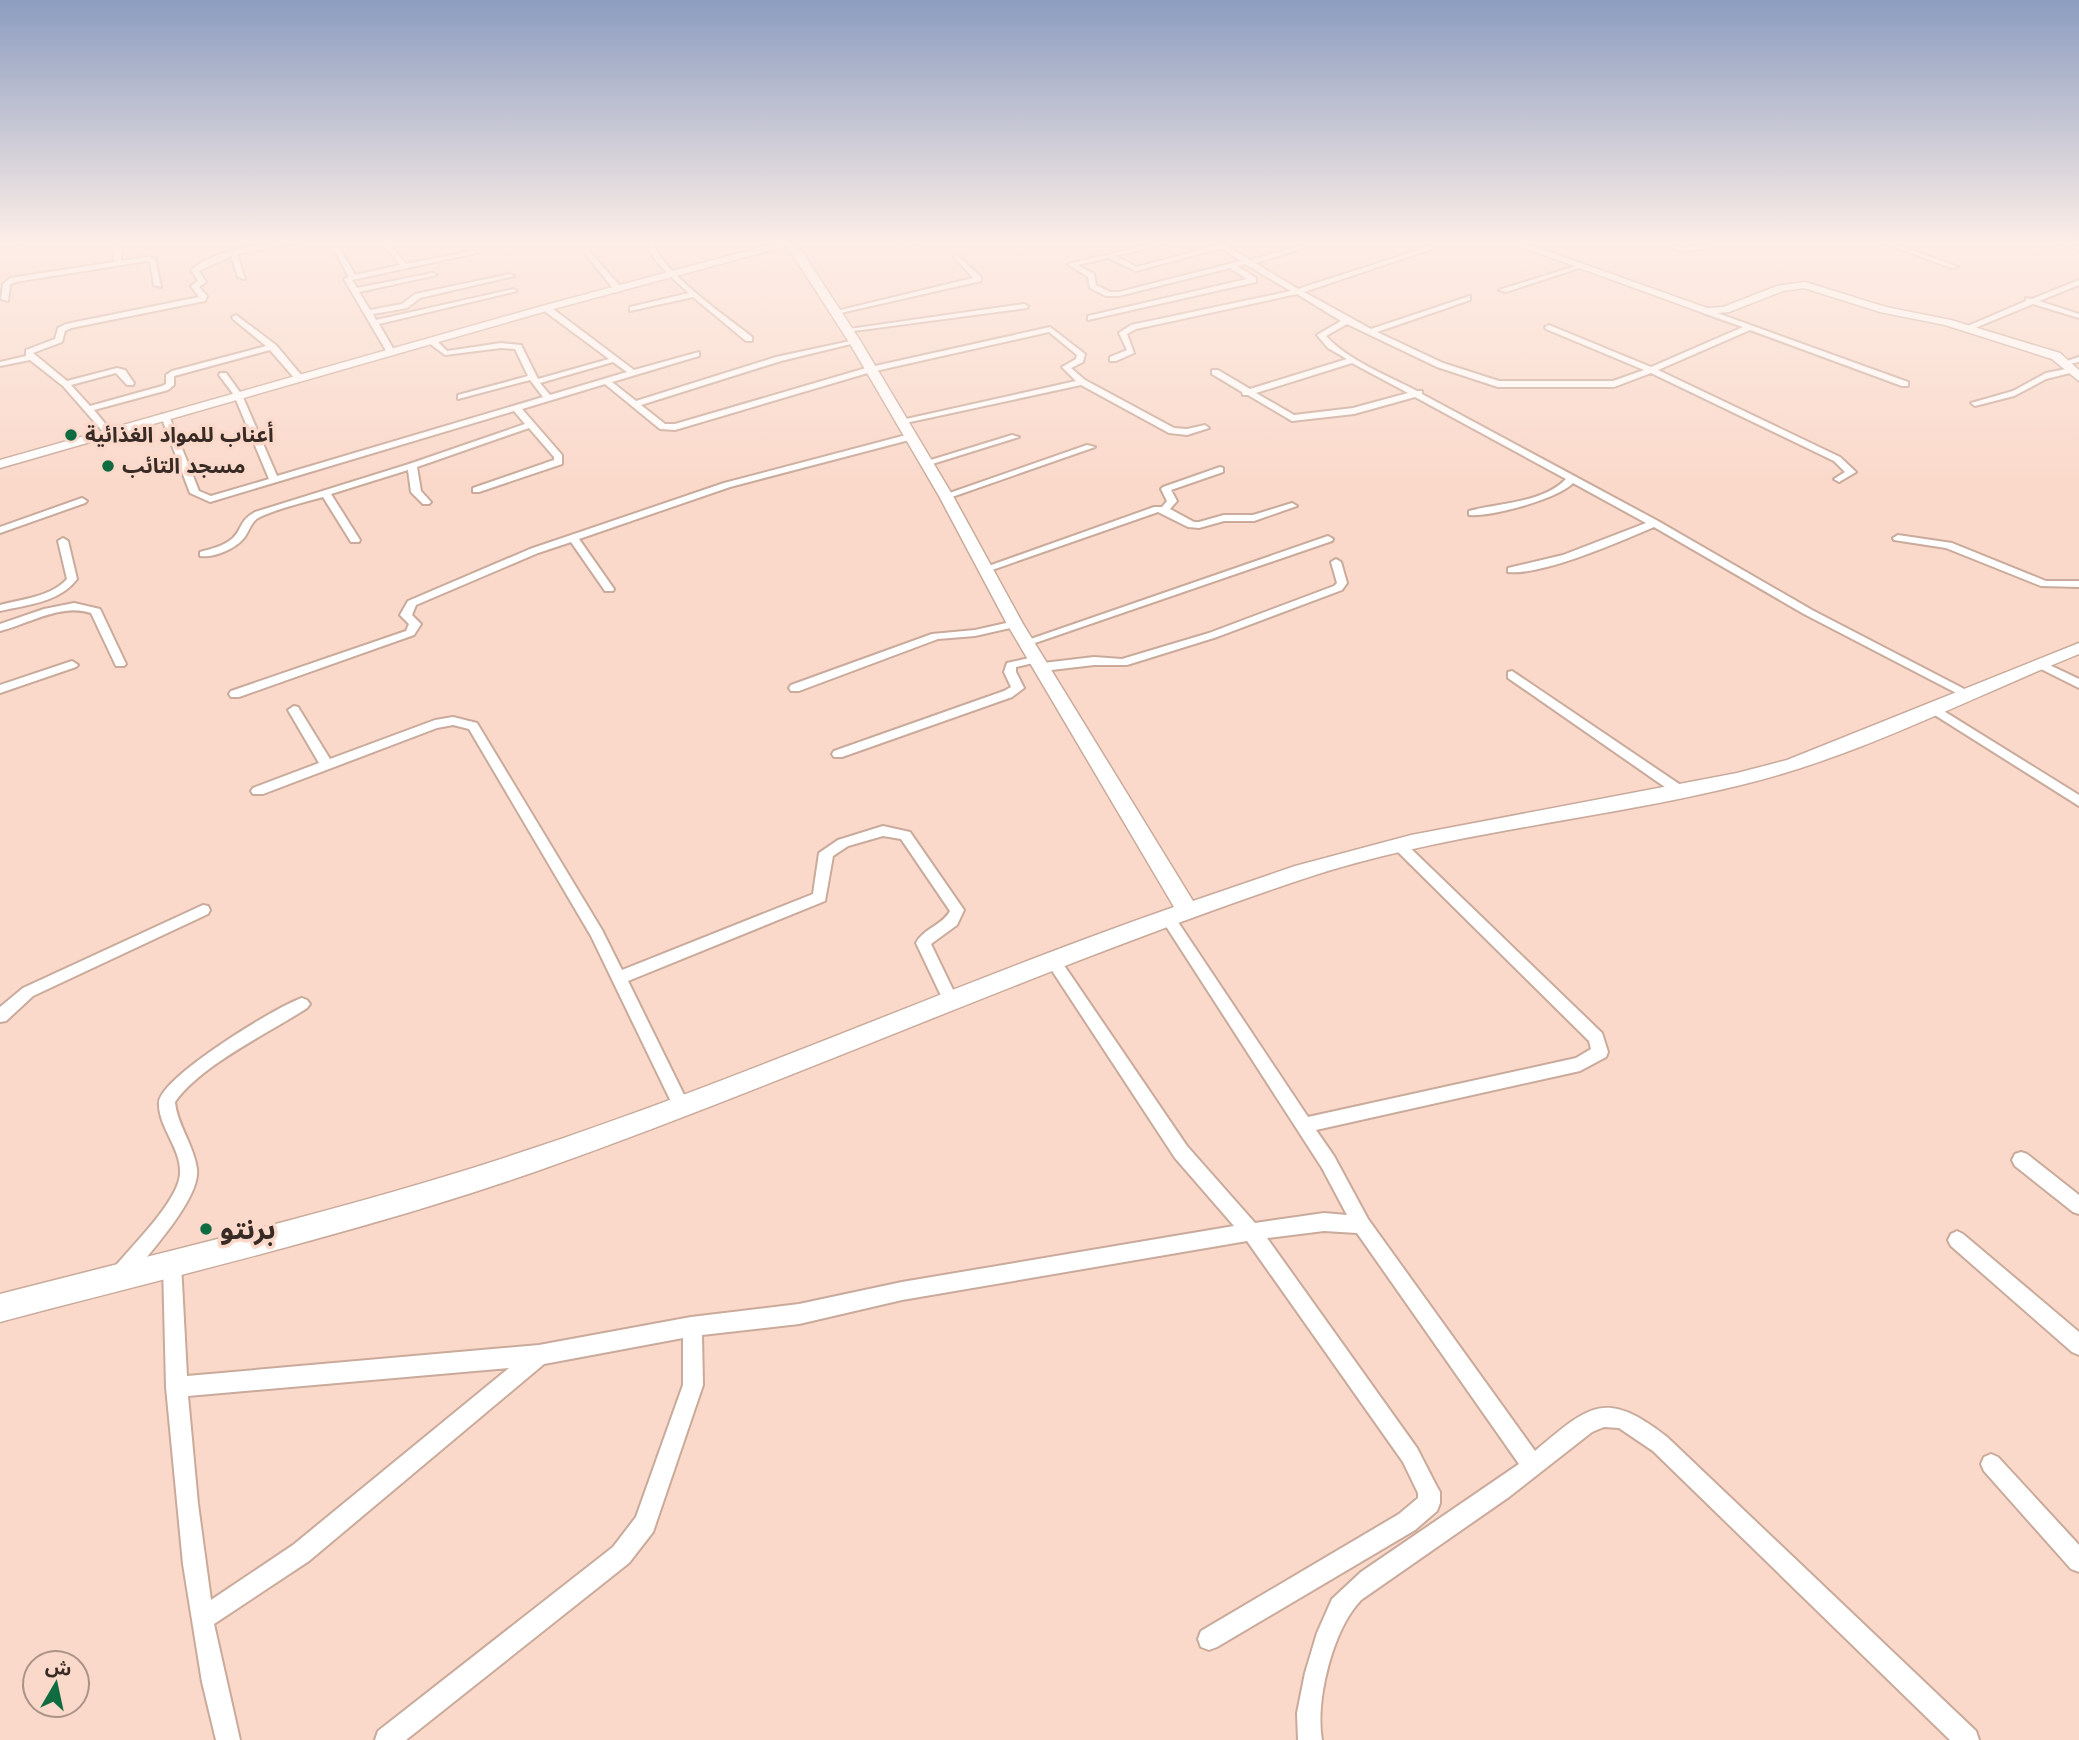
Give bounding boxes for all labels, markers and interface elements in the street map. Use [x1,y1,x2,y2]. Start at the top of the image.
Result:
place label: أعناب للمواد الغذائية [85,420,274,450]
marker: أعناب للمواد الغذائية [63,427,79,443]
place label: مسجد التائب [122,451,246,481]
marker: مسجد التائب [100,458,116,474]
place label: برنتو [220,1209,276,1250]
marker: برنتو [198,1221,214,1237]
north arrow [21,1649,91,1719]
text: ش [44,1652,74,1683]

